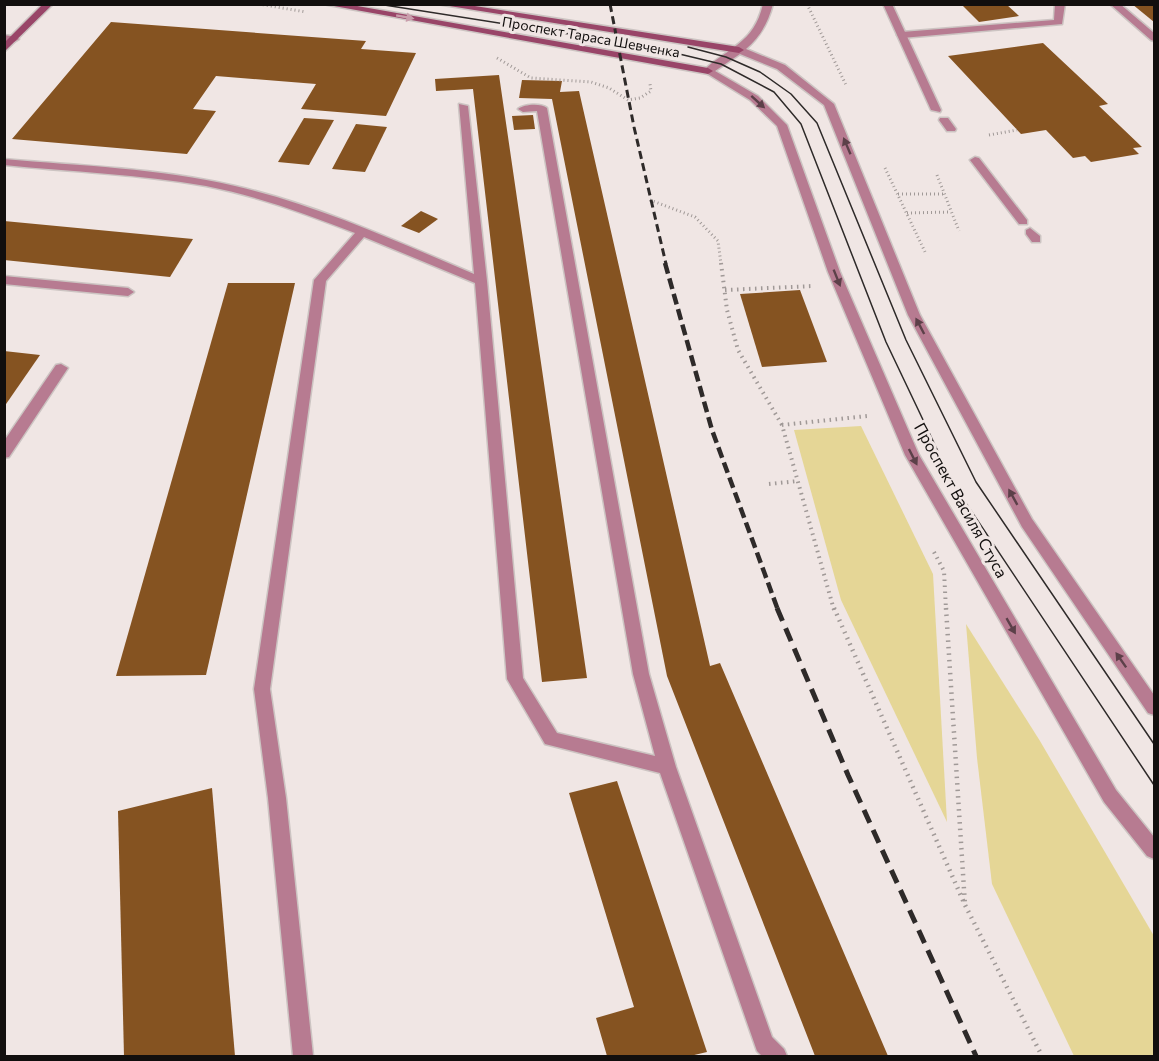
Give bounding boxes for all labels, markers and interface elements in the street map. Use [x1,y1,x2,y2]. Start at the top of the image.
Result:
street label: Проспект Тараса Шевченка [501,12,681,61]
one-way arrow [396,13,415,22]
one-way arrow [750,96,765,109]
one-way arrow [842,137,851,154]
one-way arrow [832,269,842,287]
one-way arrow [915,317,925,334]
street label: Проспект Василя Стуса [911,419,1012,581]
one-way arrow [908,448,918,465]
one-way arrow [1008,489,1018,506]
one-way arrow [1006,618,1016,635]
one-way arrow [1115,652,1127,668]

